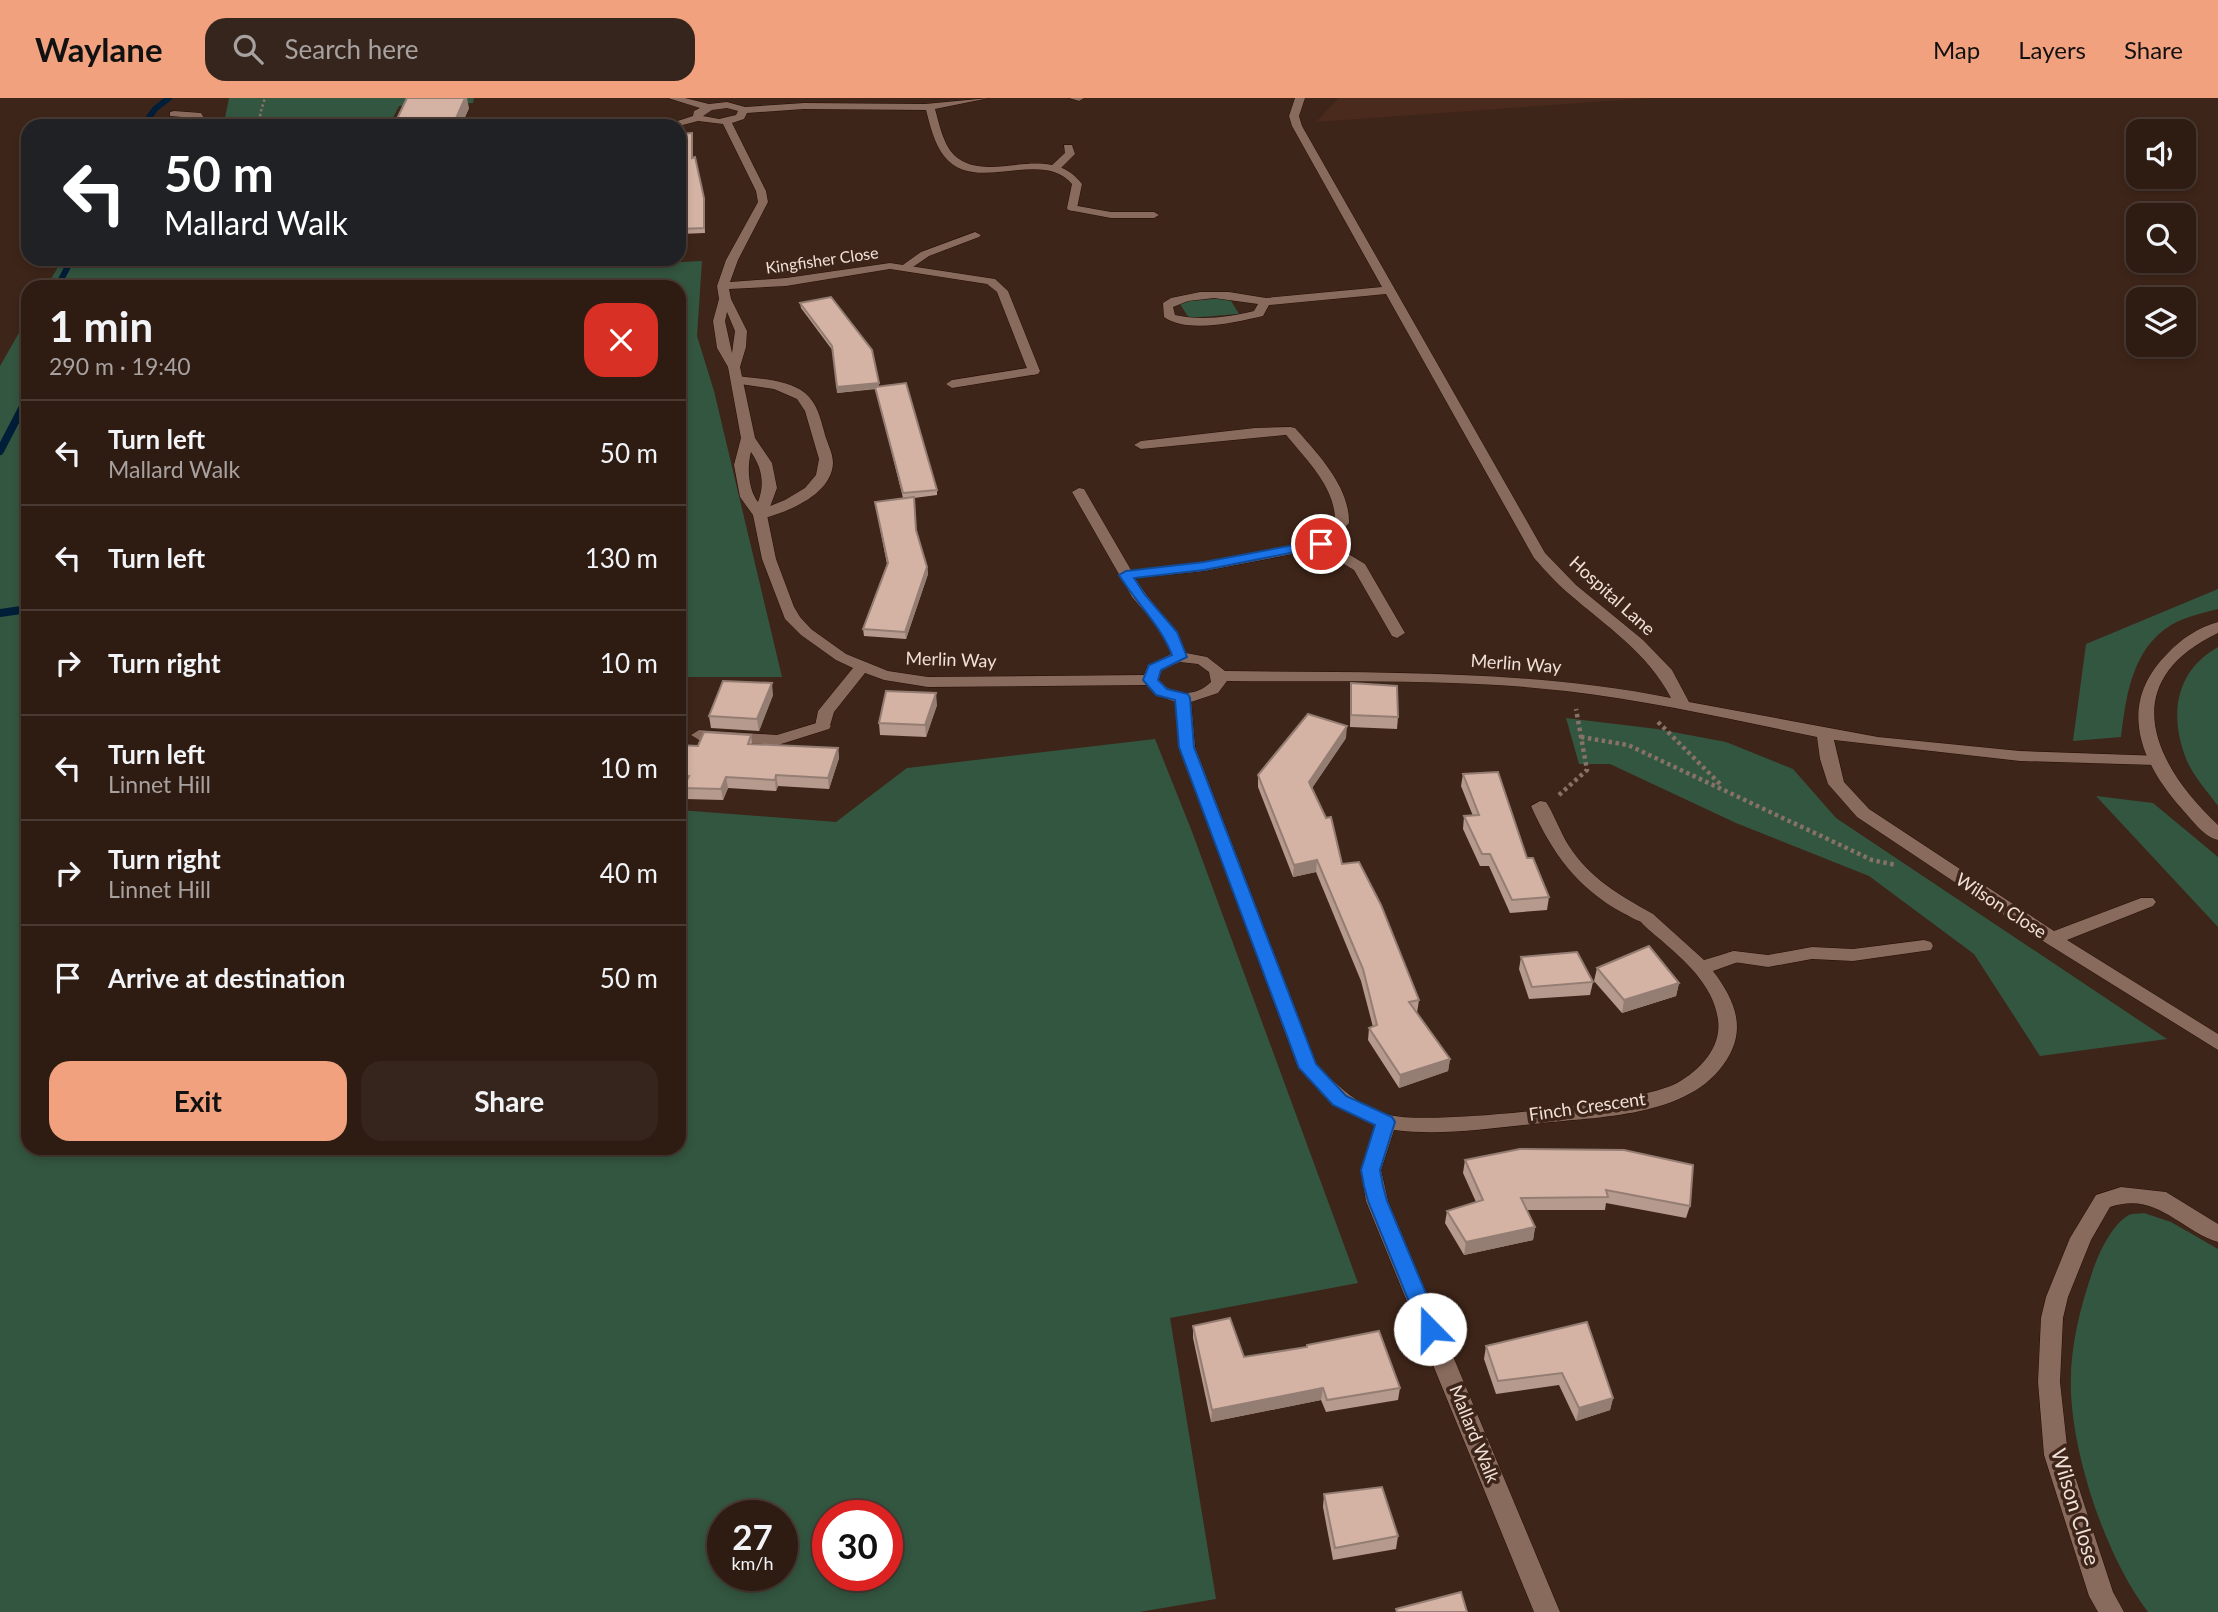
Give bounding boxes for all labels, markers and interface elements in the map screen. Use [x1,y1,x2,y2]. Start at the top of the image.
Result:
search box [205,18,695,81]
text: Waylane [35,29,163,69]
icon: search [229,30,267,68]
text: Search here [285,33,419,65]
text: Map [1933,35,1980,64]
text: Layers [2018,35,2086,64]
text: Share [2124,35,2183,64]
map controls [2126,119,2196,357]
button: sound [2126,119,2196,189]
text: 50 m [164,144,274,202]
icon: left [49,147,140,238]
text: Mallard Walk [164,203,348,242]
button: search [2126,203,2196,273]
street label: Kingfisher Close [764,242,880,277]
button: layers [2126,287,2196,357]
text: 1 min [49,301,153,351]
button: close [584,303,658,377]
text: 290 m · 19:40 [49,352,191,380]
text: Turn left [108,423,205,455]
icon: left [49,434,87,472]
text: 50 m [600,437,658,469]
text: Mallard Walk [108,455,240,483]
pin [1291,514,1351,574]
icon: arrive [1302,525,1340,563]
icon: left [49,539,87,577]
text: Turn left [108,542,205,574]
text: 130 m [585,542,658,574]
street label: Hospital Lane [1565,551,1660,640]
icon: right [49,644,87,682]
street label: Merlin Way [905,646,998,672]
text: Turn right [108,647,221,679]
text: 10 m [600,647,658,679]
street label: Merlin Way [1470,649,1563,677]
text: Turn left [108,738,205,770]
icon: left [49,749,87,787]
text: 10 m [600,752,658,784]
text: Linnet Hill [108,770,211,798]
text: Turn right [108,843,221,875]
icon: right [49,854,87,892]
text: 40 m [600,857,658,889]
street label: Wilson Close [1952,868,2051,943]
text: Linnet Hill [108,875,211,903]
icon: arrive [49,959,87,997]
text: Arrive at destination [108,962,345,994]
text: 50 m [600,962,658,994]
button: Exit [49,1061,347,1141]
button: Share [361,1061,658,1141]
street label: Finch Crescent [1527,1087,1647,1125]
position arrow [1393,1292,1467,1366]
street label: Mallard Walk [1445,1382,1505,1486]
street label: Wilson Close [2047,1445,2106,1568]
speed limit sign: 30 [812,1500,903,1591]
text: 27 [732,1515,773,1557]
text: km/h [731,1552,774,1574]

